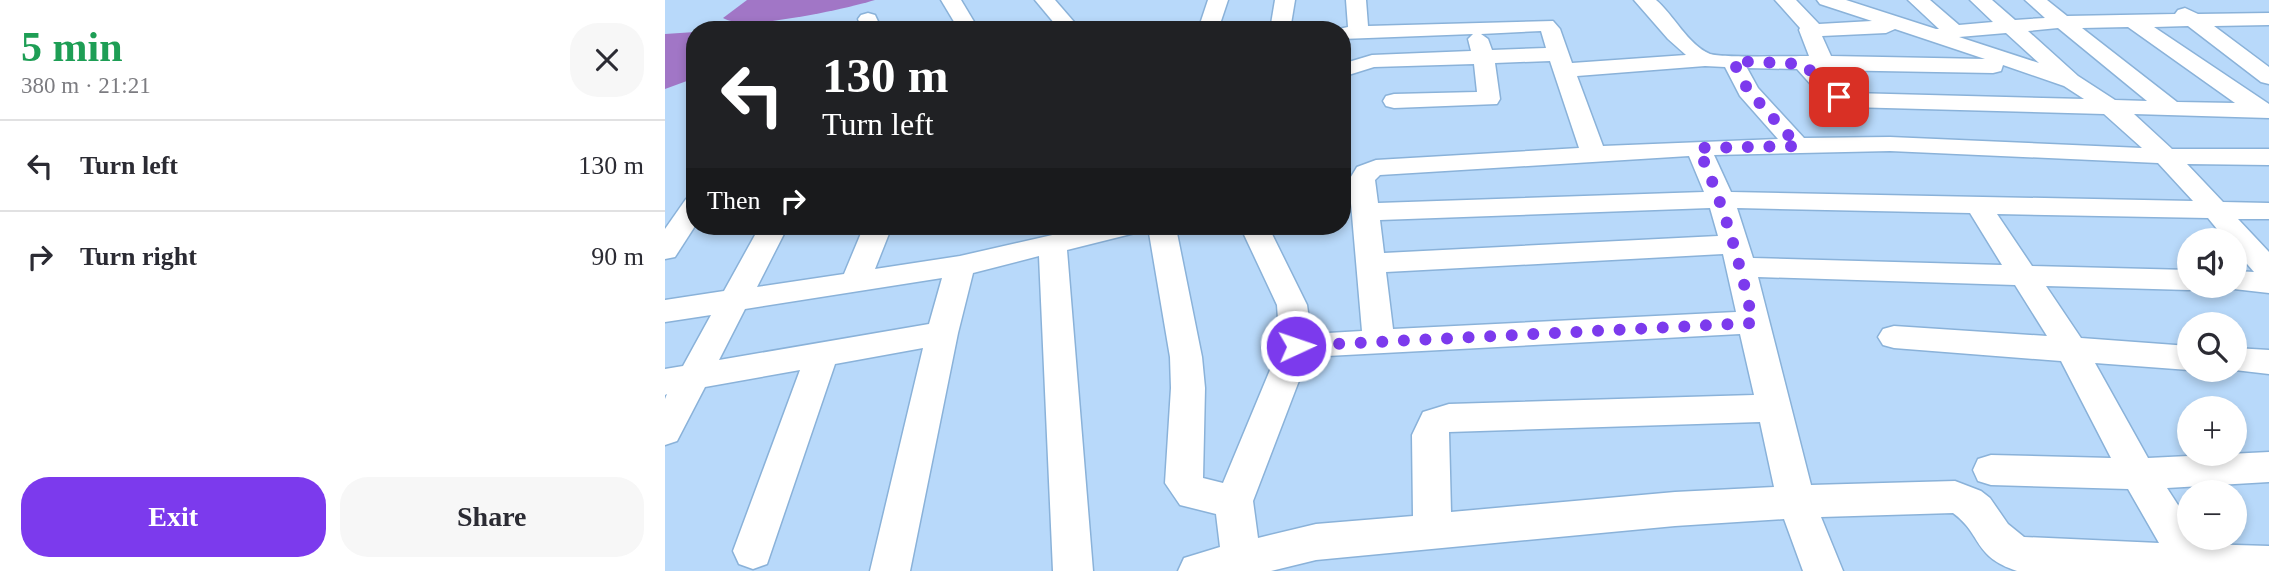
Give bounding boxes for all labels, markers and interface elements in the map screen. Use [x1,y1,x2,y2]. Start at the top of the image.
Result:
button: close [570,23,644,97]
text: 5 min [21,24,123,70]
text: 130 m [822,48,949,103]
icon: left [707,49,798,140]
pin [1809,67,1869,127]
text: 380 m · 21:21 [21,73,151,98]
icon: arrive [1820,78,1858,116]
text: Turn left [822,106,934,142]
icon: left [21,147,59,185]
text: Turn left [80,151,178,180]
text: 130 m [578,151,644,180]
icon: right [774,182,812,220]
text: Then [707,186,760,215]
map controls [2177,228,2247,550]
button: sound [2177,228,2247,298]
icon: right [21,238,59,276]
text: Turn right [80,242,197,271]
text: 90 m [591,242,644,271]
position arrow [1259,309,1333,383]
button: search [2177,312,2247,382]
button: + [2177,396,2247,466]
button: Exit [21,477,326,557]
button: Share [340,477,644,557]
button: − [2177,480,2247,550]

